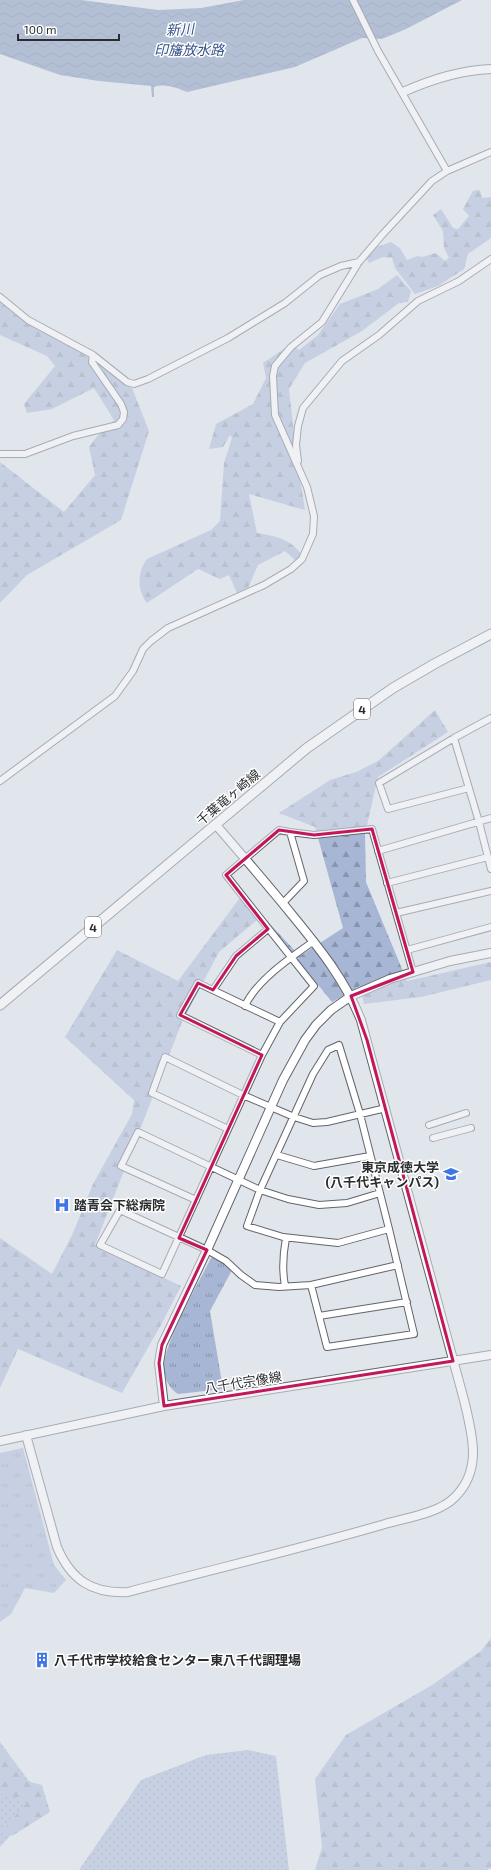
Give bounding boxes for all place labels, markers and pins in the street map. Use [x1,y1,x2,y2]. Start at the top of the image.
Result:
place label: 東京成徳大学 (八千代キャンパス) [325,1159,439,1190]
school or university icon: 東京成徳大学 (八千代キャンパス) [442,1165,460,1183]
hospital icon: 踏青会下総病院 [53,1196,71,1214]
place label: 踏青会下総病院 [74,1197,165,1213]
building icon: 八千代市学校給食センター東八千代調理場 [33,1651,51,1669]
place label: 八千代市学校給食センター東八千代調理場 [54,1652,301,1668]

